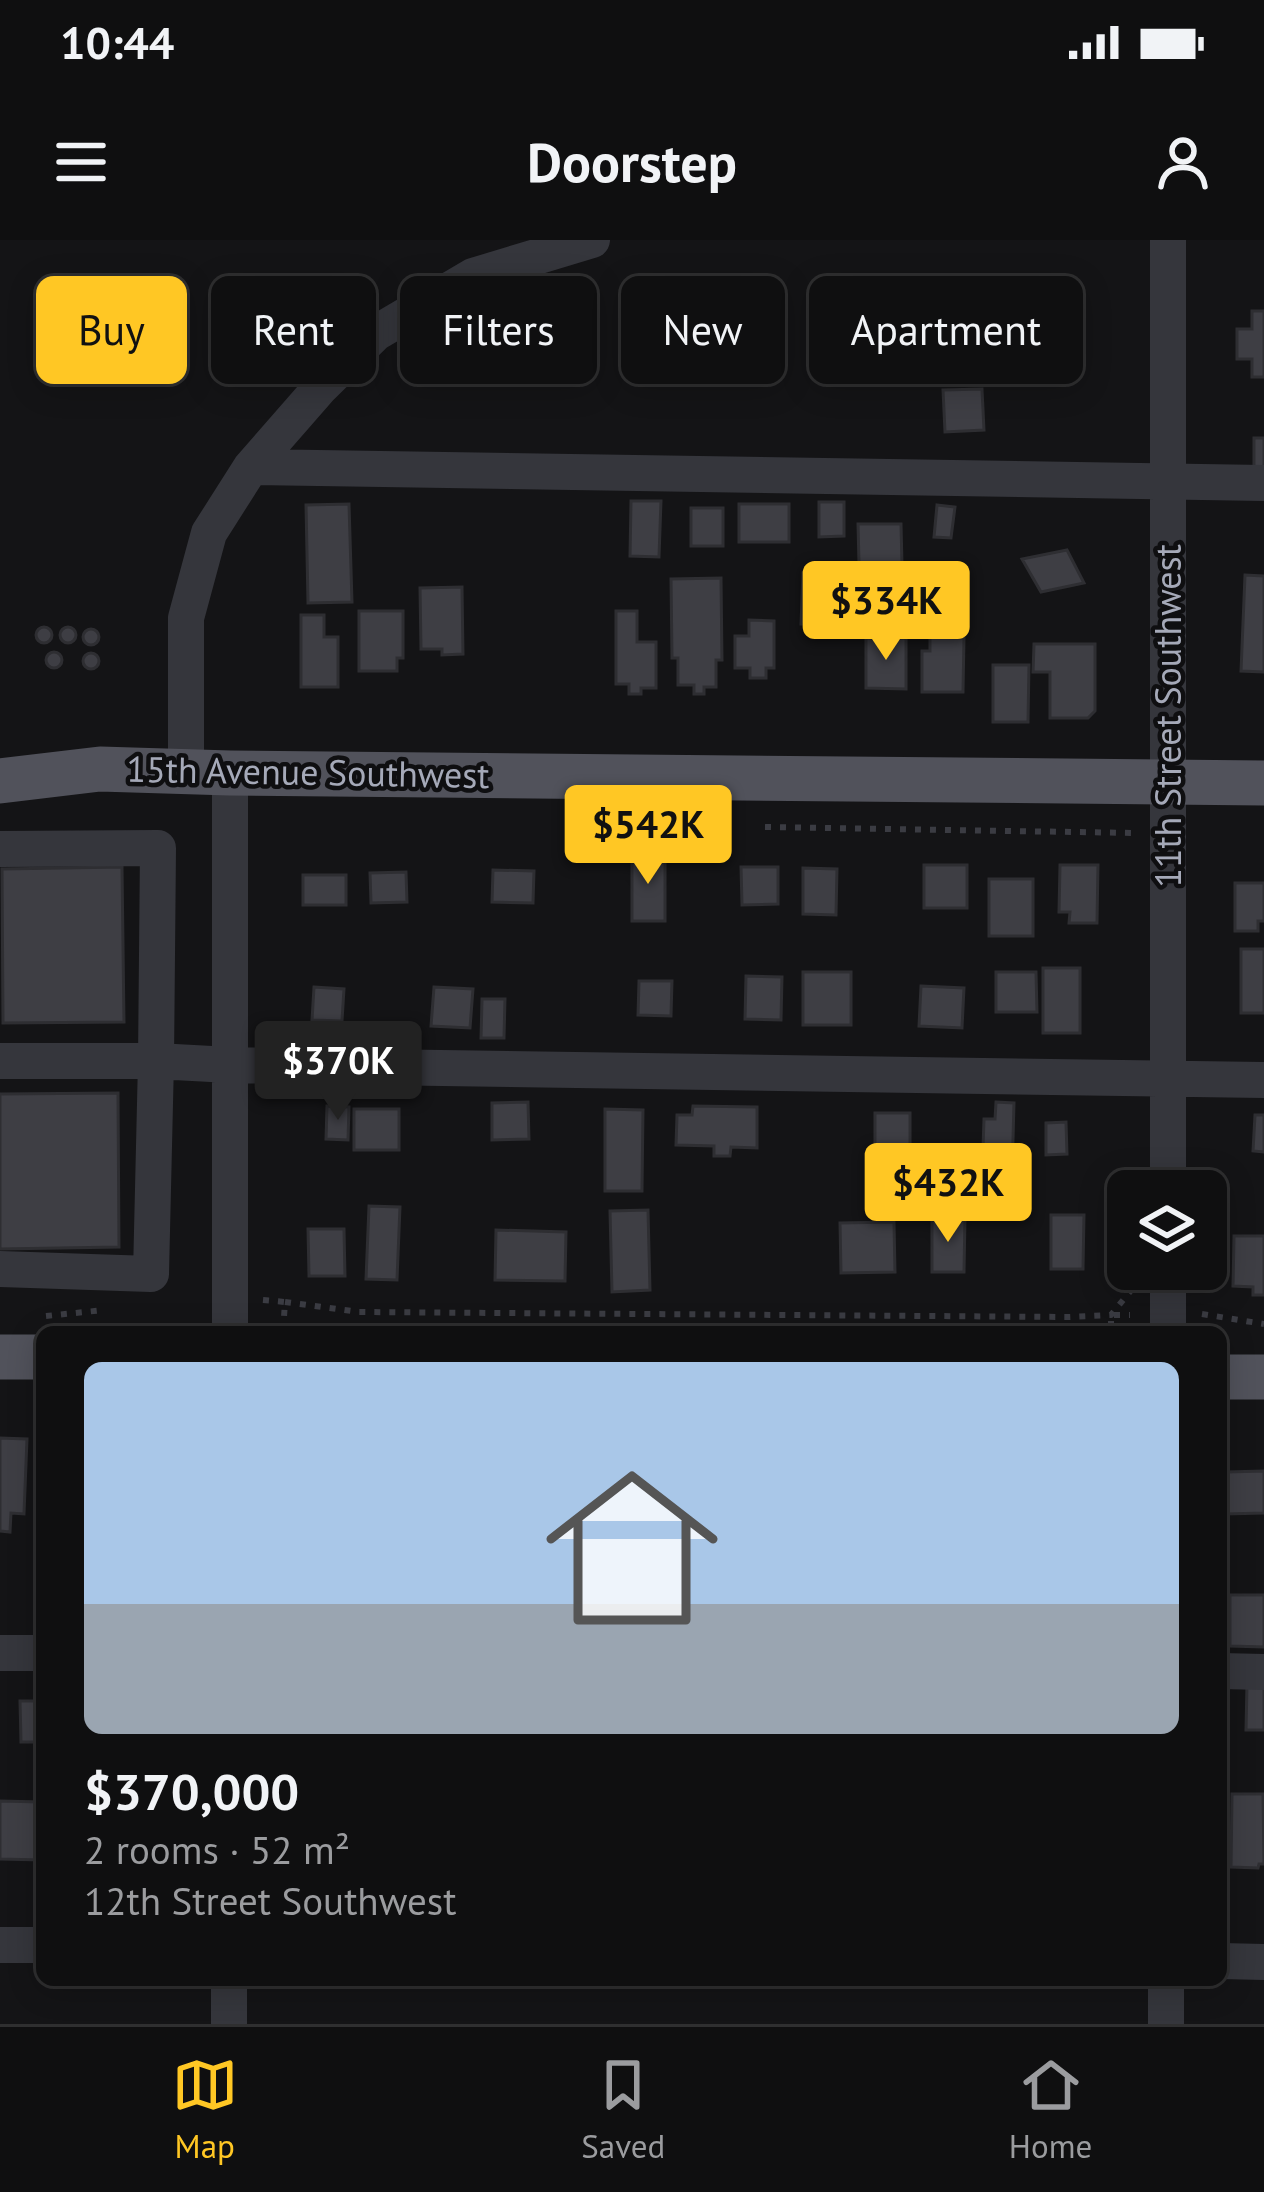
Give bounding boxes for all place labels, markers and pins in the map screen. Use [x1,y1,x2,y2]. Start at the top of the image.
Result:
pin: $334K [802,561,970,663]
pin: $542K [564,785,732,887]
pin: $370K [254,1021,422,1123]
pin: $432K [864,1143,1032,1245]

